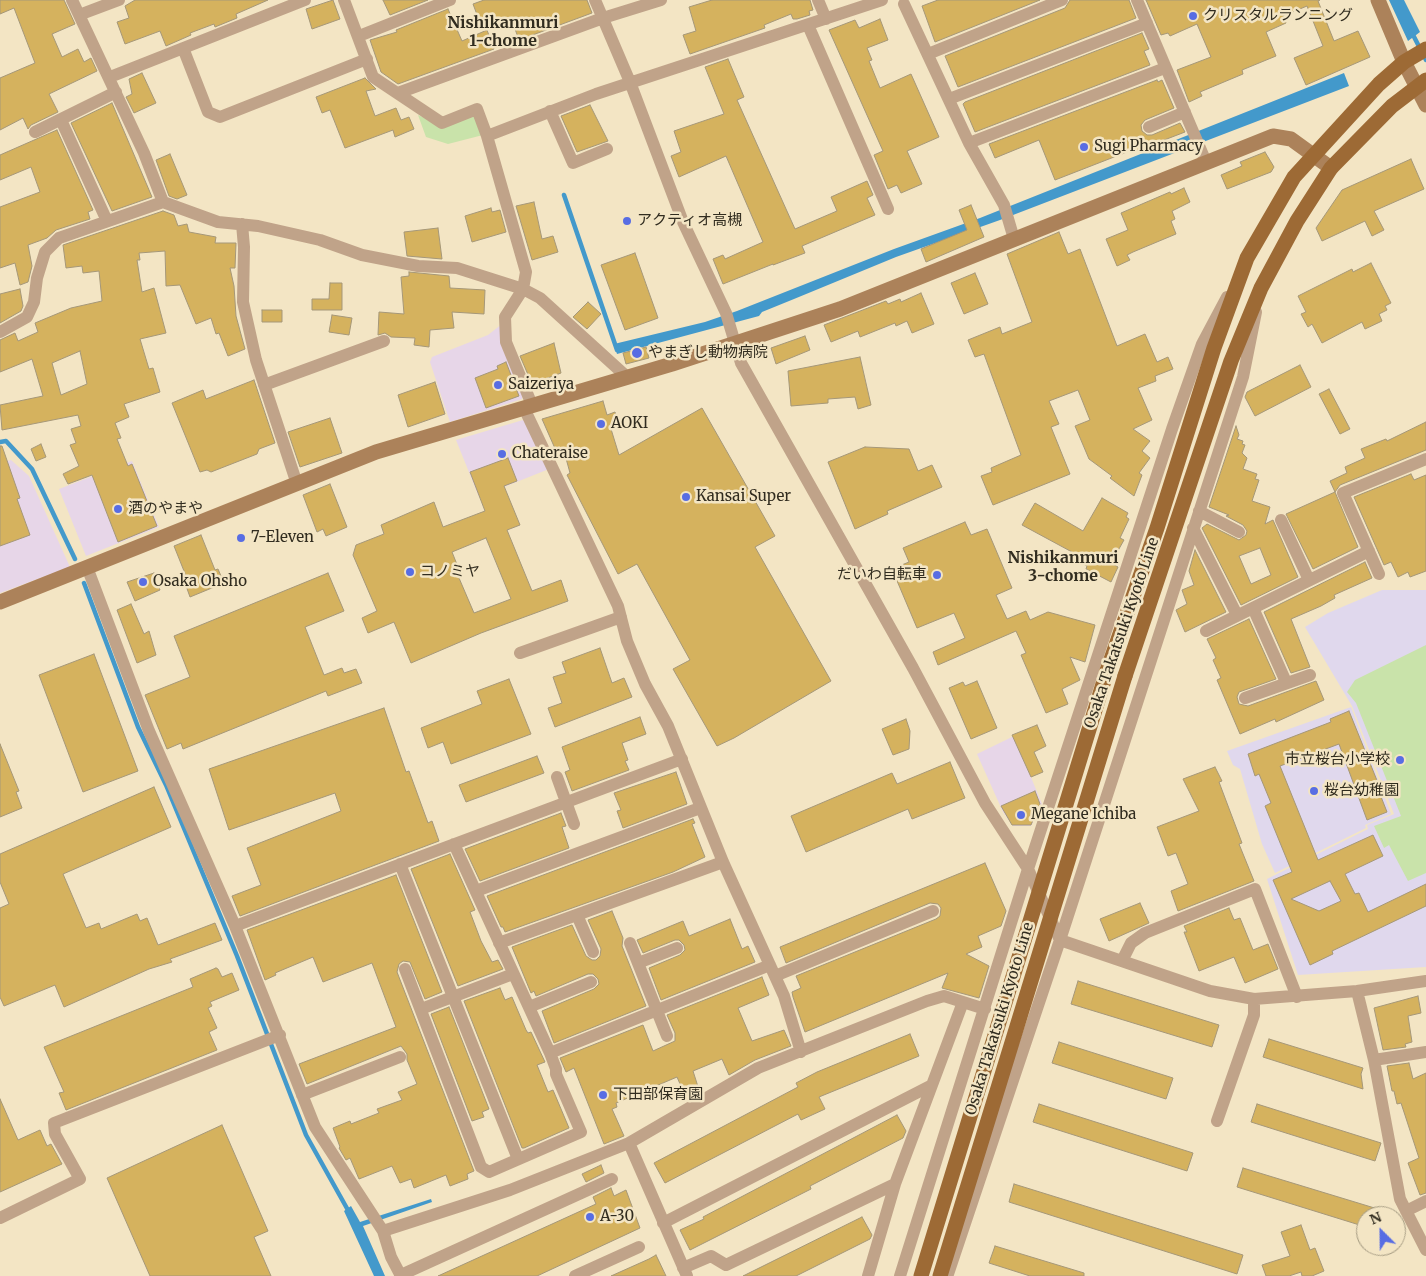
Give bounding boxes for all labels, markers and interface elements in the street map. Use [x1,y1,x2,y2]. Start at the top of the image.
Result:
place label: クリスタルランニング [1203,7,1353,25]
marker: クリスタルランニング [1187,10,1199,22]
district label: Nishikanmuri 1-chome [447,13,559,51]
place label: Sugi Pharmacy [1094,138,1203,156]
marker: Sugi Pharmacy [1078,141,1090,153]
place label: アクティオ高槻 [637,212,742,230]
marker: アクティオ高槻 [621,215,633,227]
place label: やまぎし動物病院 [648,344,768,362]
marker: やまぎし動物病院 [630,346,644,360]
place label: Saizeriya [508,376,574,394]
marker: Saizeriya [492,379,504,391]
place label: AOKI [611,415,648,433]
marker: AOKI [595,418,607,430]
place label: Chateraise [512,445,588,463]
marker: Chateraise [496,448,508,460]
place label: Kansai Super [696,488,791,506]
marker: Kansai Super [680,491,692,503]
place label: 酒のやまや [128,500,203,518]
marker: 酒のやまや [112,503,124,515]
place label: 7-Eleven [251,529,314,547]
marker: 7-Eleven [235,532,247,544]
street label: Osaka Takatsuki Kyoto Line [1081,535,1163,731]
district label: Nishikanmuri 3-chome [1007,548,1119,586]
place label: コノミヤ [420,563,480,581]
marker: コノミヤ [404,566,416,578]
place label: だいわ自転車 [837,566,927,584]
marker: だいわ自転車 [931,569,943,581]
place label: Osaka Ohsho [153,573,247,591]
marker: Osaka Ohsho [137,576,149,588]
place label: 市立桜台小学校 [1285,751,1390,769]
marker: 市立桜台小学校 [1394,754,1406,766]
place label: 桜台幼稚園 [1324,782,1399,800]
marker: 桜台幼稚園 [1308,785,1320,797]
place label: Megane Ichiba [1031,806,1136,824]
marker: Megane Ichiba [1015,809,1027,821]
street label: Osaka Takatsuki Kyoto Line [962,921,1038,1117]
place label: 下田部保育園 [613,1086,703,1104]
marker: 下田部保育園 [597,1089,609,1101]
north arrow [1356,1206,1406,1256]
place label: A-30 [600,1208,634,1226]
text: N [1367,1208,1384,1229]
marker: A-30 [584,1211,596,1223]

